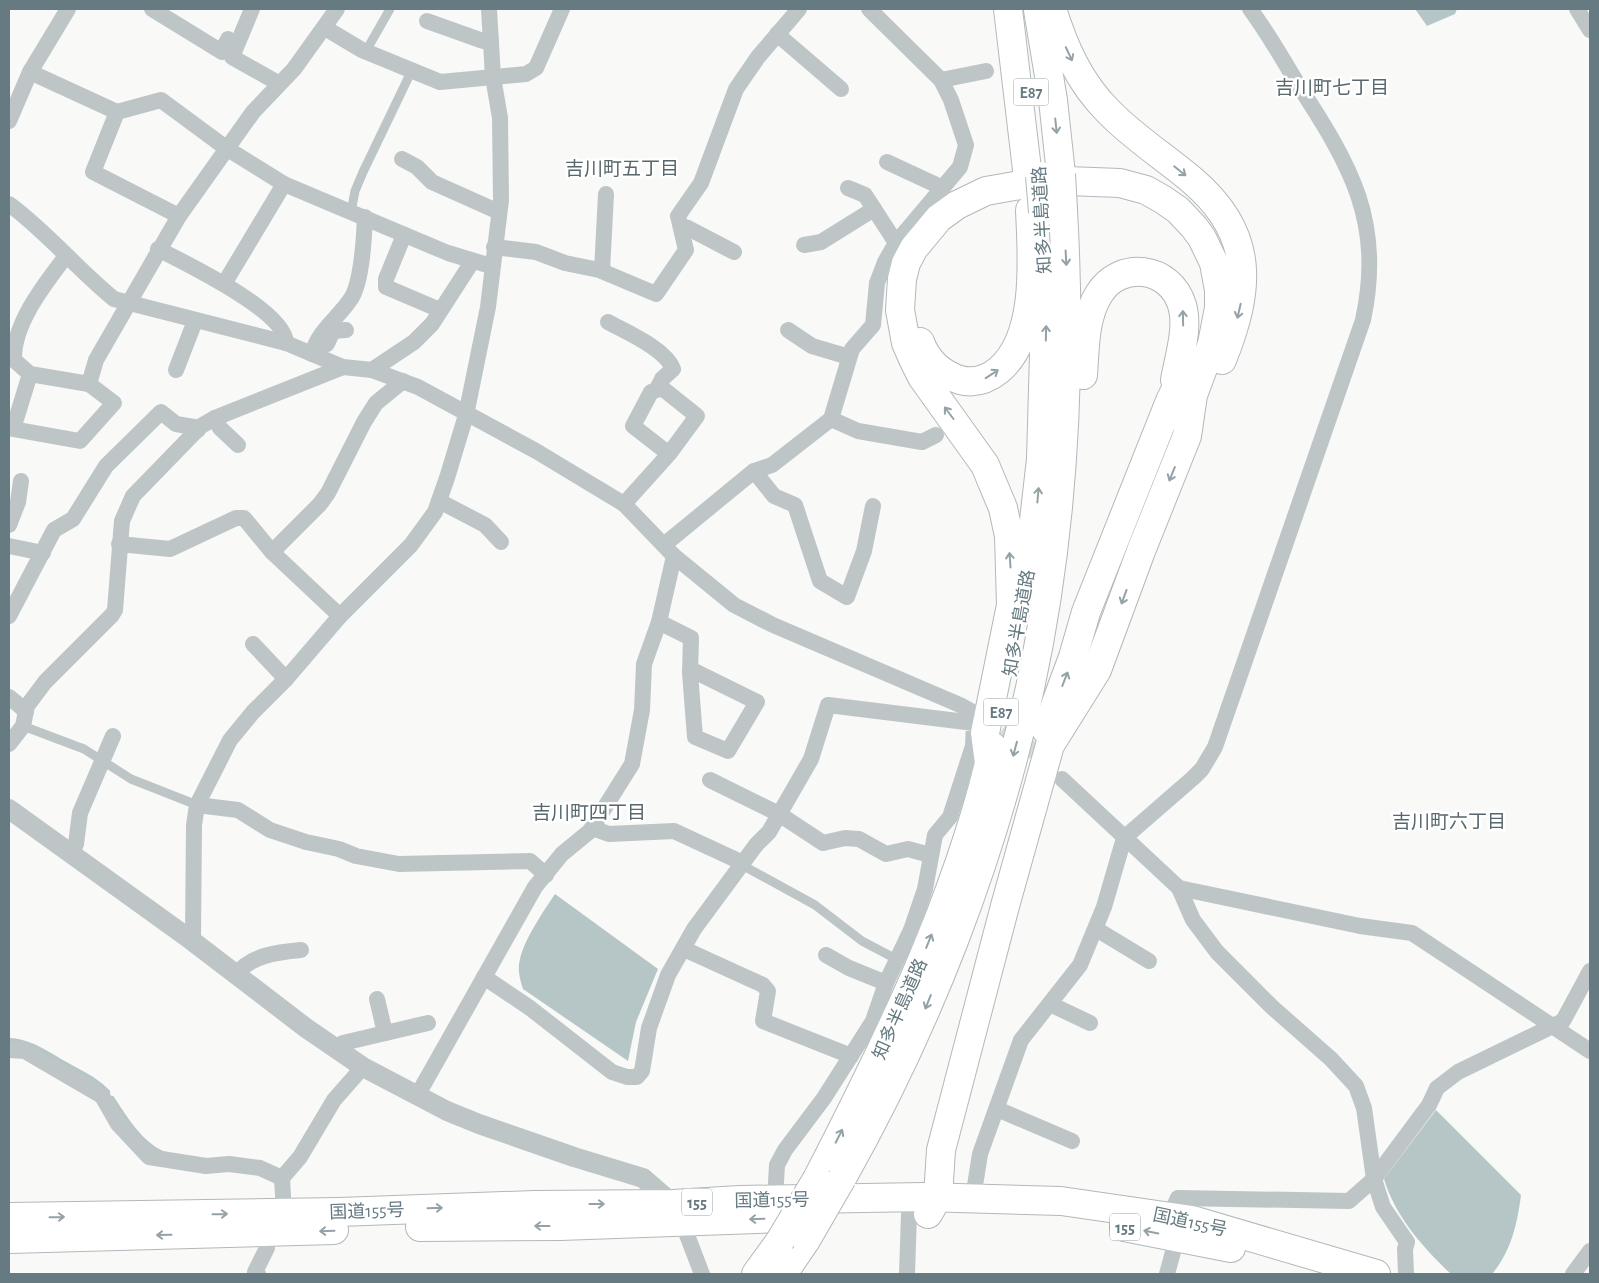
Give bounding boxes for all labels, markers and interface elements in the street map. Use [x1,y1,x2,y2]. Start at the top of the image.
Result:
one-way arrow [1064,47,1074,62]
road number: E87 [1014,78,1048,105]
district label: 吉川町七丁目 [1275,78,1389,98]
one-way arrow [1051,118,1061,134]
district label: 吉川町五丁目 [565,159,679,179]
one-way arrow [1173,165,1186,176]
street label: 知多半島道路 [1029,166,1055,274]
one-way arrow [1061,250,1070,266]
one-way arrow [1234,302,1243,318]
one-way arrow [1178,311,1188,327]
one-way arrow [1041,325,1050,341]
one-way arrow [985,369,999,379]
one-way arrow [943,407,954,420]
one-way arrow [1166,466,1176,481]
one-way arrow [1033,488,1042,504]
one-way arrow [1006,552,1015,568]
street label: 知多半島道路 [1000,568,1038,678]
one-way arrow [1119,588,1128,604]
one-way arrow [1061,671,1070,687]
road number: E87 [984,699,1018,726]
one-way arrow [1009,740,1019,756]
district label: 吉川町四丁目 [532,803,646,823]
district label: 吉川町六丁目 [1392,811,1506,832]
one-way arrow [925,934,935,949]
street label: 知多半島道路 [869,956,931,1062]
one-way arrow [923,994,932,1009]
one-way arrow [835,1129,844,1144]
road number: 155 [682,1188,712,1216]
street label: 国道155号 [734,1189,810,1211]
one-way arrow [589,1199,605,1209]
street label: 国道155号 [329,1200,405,1222]
one-way arrow [427,1204,443,1213]
street label: 国道155号 [1151,1204,1229,1240]
one-way arrow [212,1209,228,1219]
one-way arrow [49,1212,65,1222]
one-way arrow [749,1214,765,1224]
road number: 155 [1110,1214,1140,1240]
one-way arrow [534,1221,550,1231]
one-way arrow [319,1226,335,1235]
one-way arrow [1143,1226,1159,1236]
one-way arrow [157,1231,173,1240]

